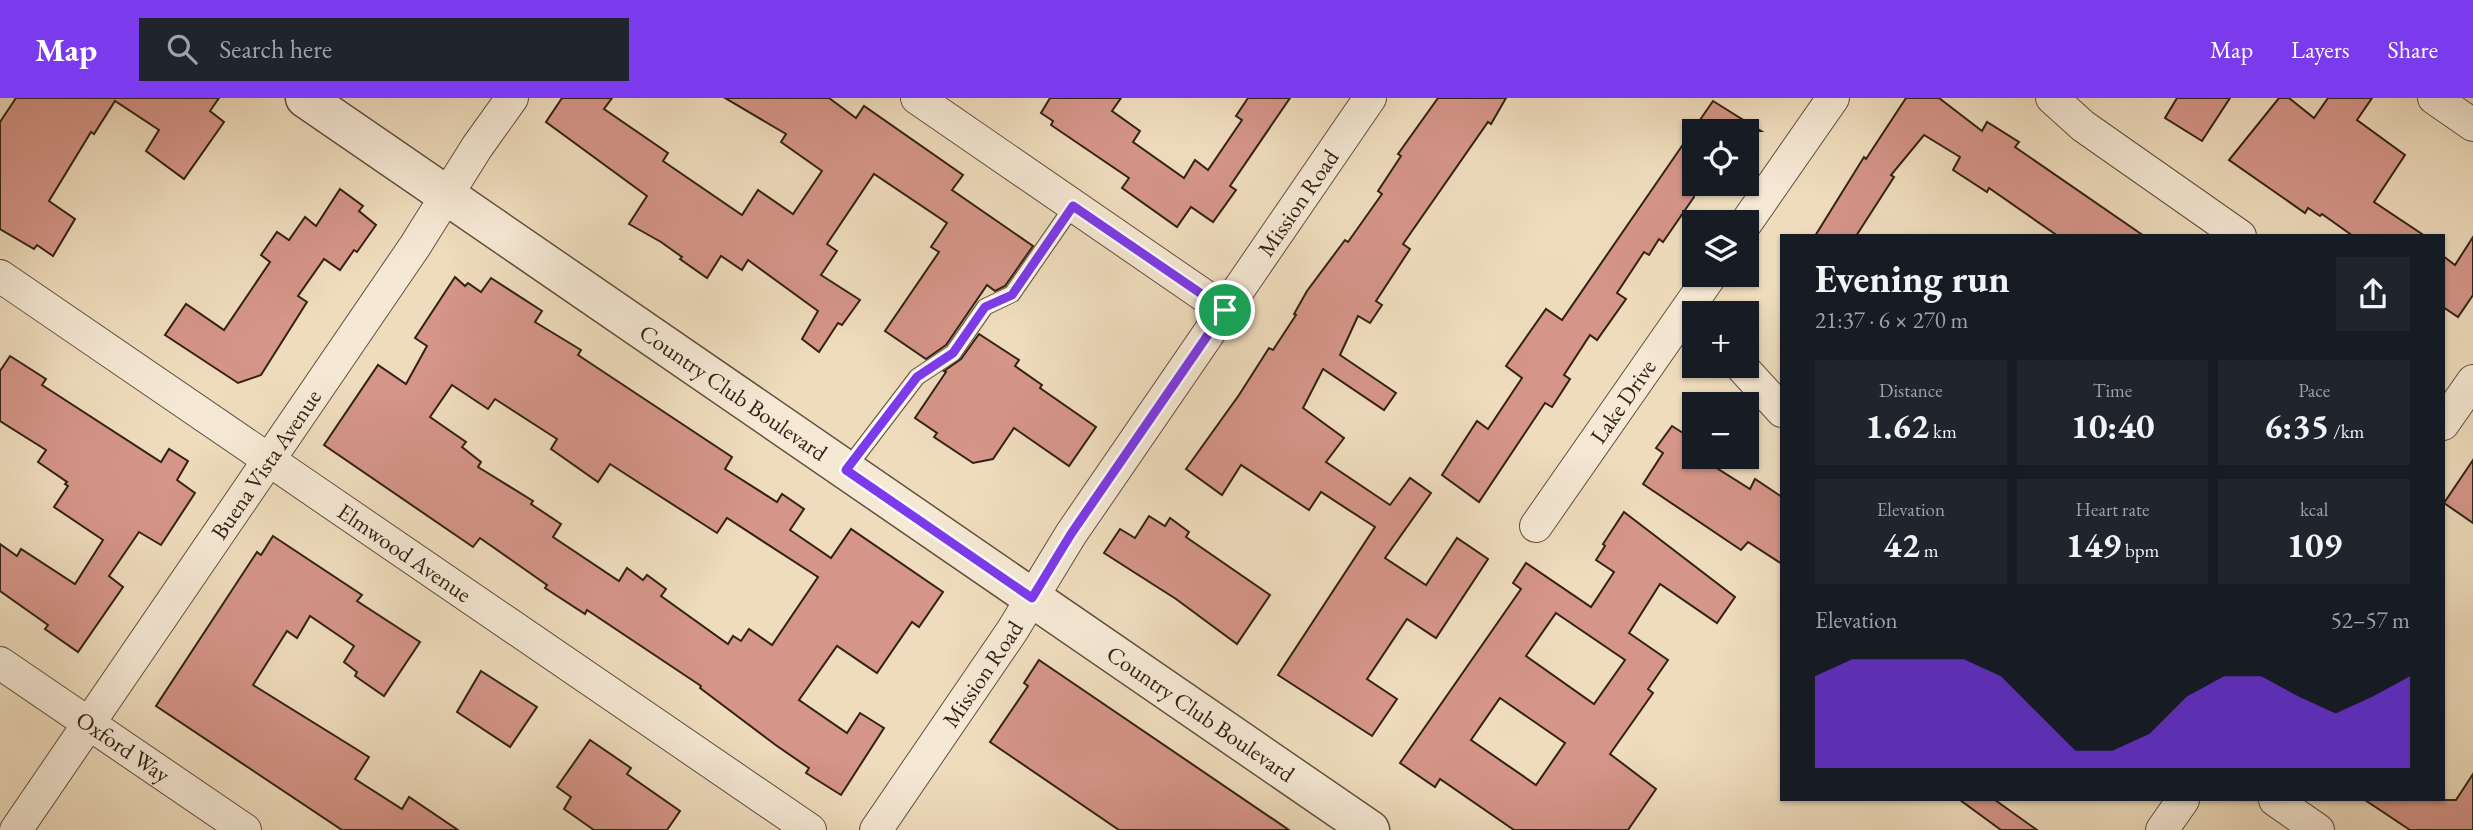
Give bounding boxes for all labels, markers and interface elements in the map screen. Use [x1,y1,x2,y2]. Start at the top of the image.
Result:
search box [139,18,629,81]
text: Map [35,28,97,71]
icon: search [163,30,201,68]
text: Search here [219,32,332,66]
text: Map [2210,34,2253,65]
text: Layers [2291,34,2350,65]
text: Share [2388,34,2438,65]
map controls [1682,119,1759,469]
button: locate [1682,119,1759,196]
street label: Mission Road [1251,143,1345,262]
button: layers [1682,210,1759,287]
text: Evening run [1815,254,2010,303]
button: share [2336,257,2410,331]
pin [1195,280,1255,340]
icon: arrive [1206,291,1244,329]
button: + [1682,301,1759,378]
text: 21:37 · 6 × 270 m [1815,305,1968,335]
street label: Country Club Boulevard [634,317,834,468]
street label: Lake Drive [1583,353,1663,449]
text: Distance [1879,378,1943,403]
text: Time [2093,378,2132,403]
text: Pace [2298,378,2330,403]
street label: Buena Vista Avenue [204,383,328,545]
button: − [1682,392,1759,469]
text: 1.62 [1865,403,1929,448]
text: 10:40 [2071,403,2154,448]
text: 6:35 [2264,403,2329,448]
text: km [1929,419,1957,444]
text: /km [2329,419,2364,444]
street label: Elmwood Avenue [332,496,477,609]
text: Elevation [1877,497,1945,522]
text: Heart rate [2076,497,2149,522]
text: kcal [2300,497,2328,522]
text: 42 [1883,522,1920,567]
text: 149 [2066,522,2121,567]
text: 109 [2286,522,2342,567]
text: m [1920,538,1939,563]
text: bpm [2121,538,2159,563]
text: Elevation [1815,605,1898,635]
text: 52–57 m [2331,605,2410,635]
street label: Mission Road [935,615,1030,733]
street label: Country Club Boulevard [1101,639,1301,789]
street label: Oxford Way [70,704,177,790]

